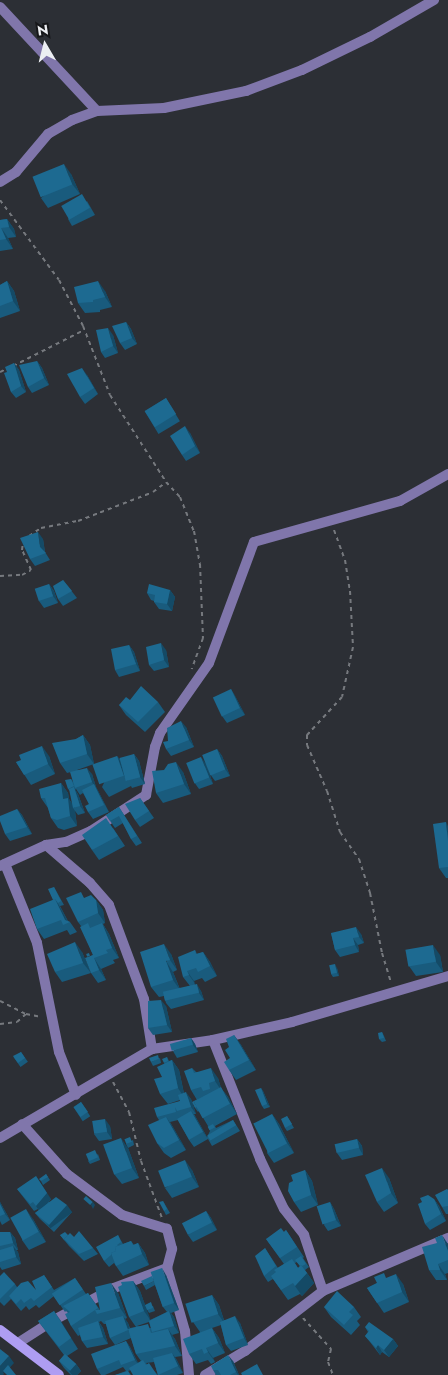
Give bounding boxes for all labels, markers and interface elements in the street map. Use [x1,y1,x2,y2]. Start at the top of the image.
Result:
text: N [36,19,50,41]
north arrow [20,20,70,70]

